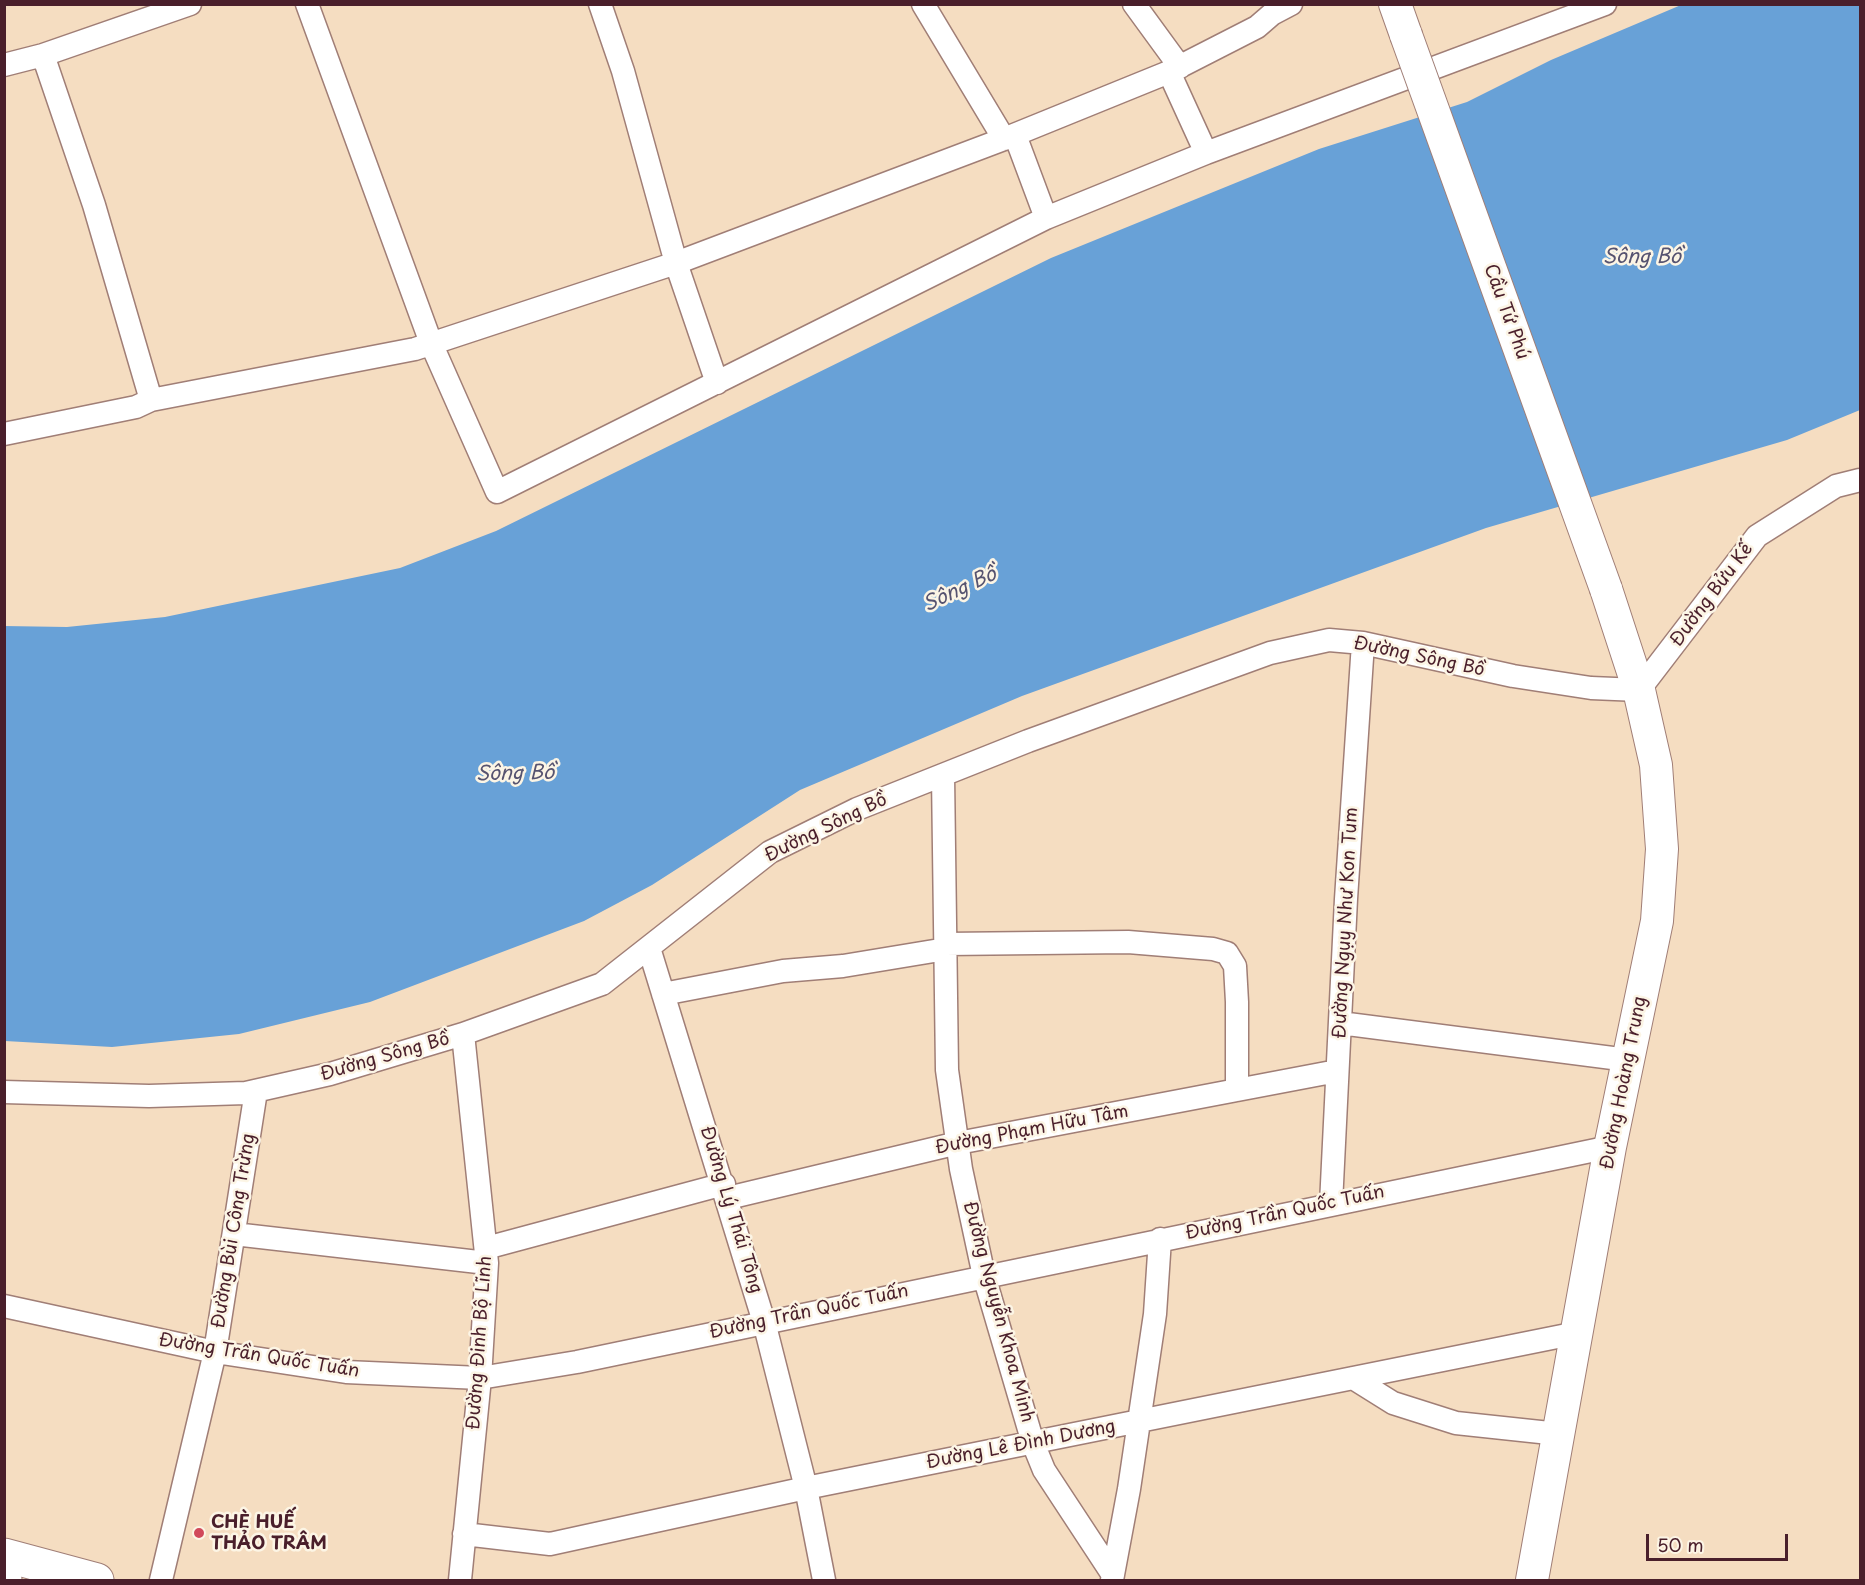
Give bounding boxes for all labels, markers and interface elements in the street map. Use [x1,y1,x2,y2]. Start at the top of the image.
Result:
water label: Sông Bồ [1603,245,1681,269]
street label: Cầu Tứ Phú [1479,261,1533,363]
street label: Đường Bửu Kế [1666,539,1758,651]
water label: Sông Bồ [919,563,1001,617]
street label: Đường Sông Bồ [1351,633,1487,681]
water label: Sông Bồ [476,761,554,787]
street label: Đường Sông Bồ [761,789,891,867]
street label: Đường Ngụy Như Kon Tum [1329,807,1363,1039]
street label: Đường Hoàng Trung [1597,995,1651,1171]
street label: Đường Sông Bồ [318,1028,452,1086]
street label: Đường Phạm Hữu Tâm [934,1101,1130,1159]
street label: Đường Lý Thái Tông [695,1124,767,1296]
street label: Đường Bùi Công Trừng [208,1132,260,1330]
street label: Đường Trần Quốc Tuấn [1183,1181,1387,1245]
street label: Đường Nguyễn Khoa Minh [958,1199,1038,1425]
street label: Đường Đinh Bộ Lĩnh [463,1255,497,1431]
street label: Đường Trần Quốc Tuấn [707,1280,911,1344]
street label: Đường Trần Quốc Tuấn [157,1329,361,1383]
street label: Đường Lê Đình Dương [925,1416,1117,1474]
place label: CHÈ HUẾ THẢO TRÂM [211,1512,327,1555]
scale bar [1649,1522,1792,1560]
marker: CHÈ HUẾ THẢO TRÂM [192,1526,206,1540]
text: 50 m [1657,1531,1704,1558]

